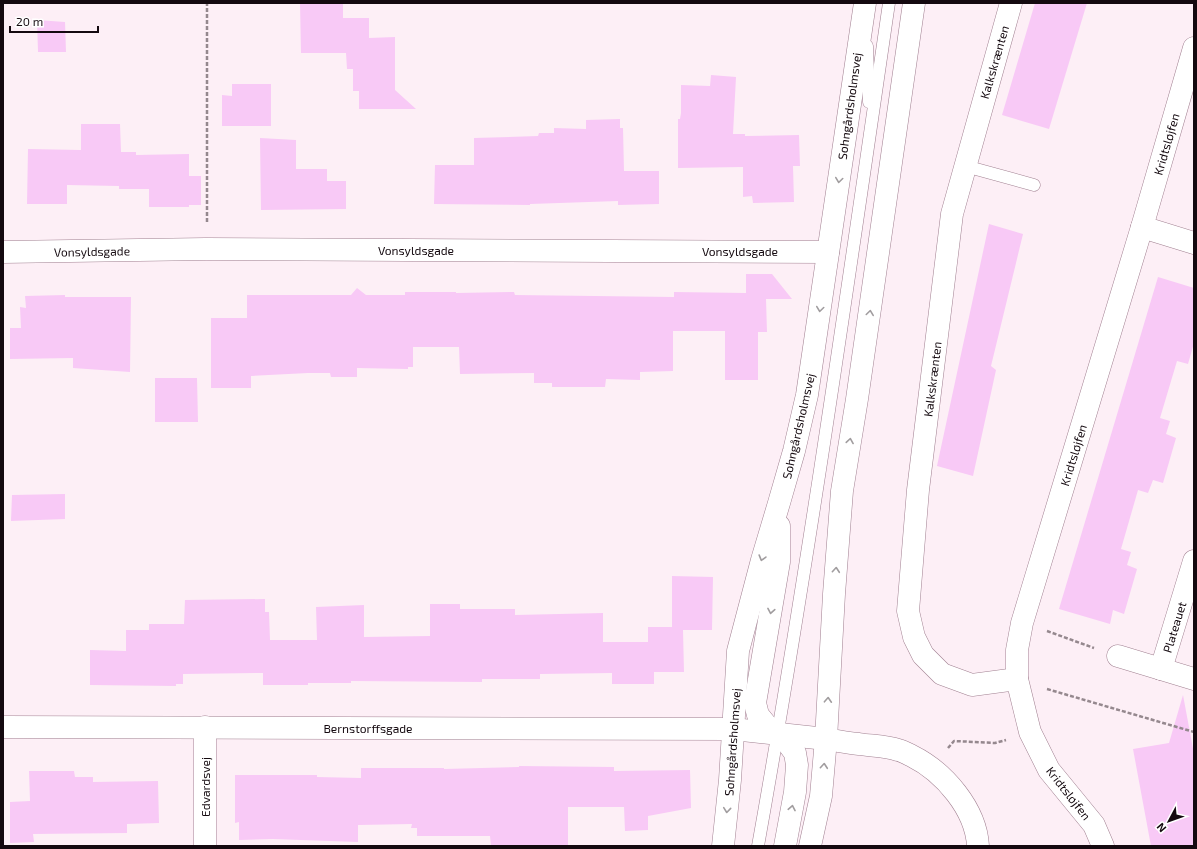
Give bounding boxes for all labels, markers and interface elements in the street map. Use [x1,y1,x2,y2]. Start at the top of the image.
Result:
scale bar [10,8,98,34]
text: 20 m [16,14,43,28]
street label: Kalkskrænten [977,24,1011,100]
street label: Sohngårdsholmsvej [835,52,864,161]
street label: Kridtsløjfen [1150,111,1182,177]
one-way arrow [835,177,844,183]
street label: Vonsyldsgade [54,243,130,259]
street label: Vonsyldsgade [378,243,454,257]
street label: Vonsyldsgade [702,244,778,258]
one-way arrow [816,306,825,312]
one-way arrow [865,310,874,316]
street label: Kalkskrænten [920,341,944,417]
street label: Sohngårdsholmsvej [779,372,818,480]
street label: Kridtsløjfen [1057,422,1090,488]
one-way arrow [846,438,854,444]
one-way arrow [758,554,767,561]
one-way arrow [831,567,840,573]
street label: Plateauet [1160,599,1189,654]
one-way arrow [767,608,775,614]
street label: Sohngårdsholmsvej [721,688,744,796]
one-way arrow [824,697,833,703]
street label: Bernstorffsgade [323,721,413,735]
street label: Edvardsvej [198,757,213,817]
one-way arrow [819,763,828,769]
street label: Kridtsløjfen [1043,764,1094,823]
north arrow [1149,801,1189,841]
one-way arrow [787,805,796,811]
one-way arrow [722,807,731,813]
text: N [1154,821,1169,835]

